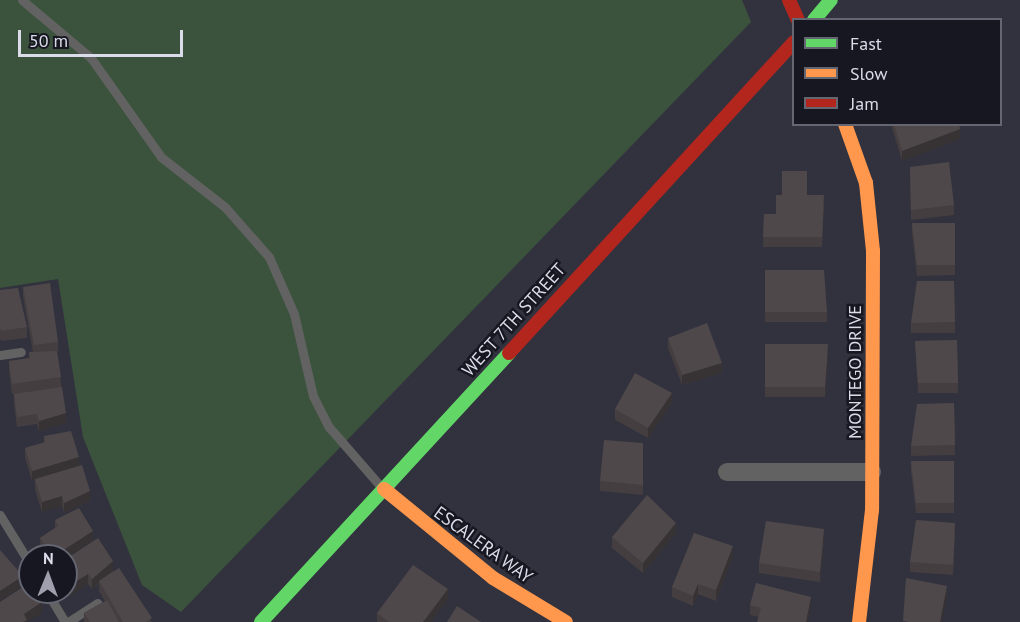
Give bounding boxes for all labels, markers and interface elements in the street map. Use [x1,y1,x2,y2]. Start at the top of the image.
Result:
scale bar [21,18,186,56]
legend [792,18,1002,126]
text: 50 m [29,29,68,52]
text: Fast [850,32,882,55]
text: Slow [850,62,888,85]
text: Jam [850,92,879,115]
street label: WEST 7TH STREET [457,259,571,381]
street label: MONTEGO DRIVE [844,305,866,439]
street label: ESCALERA WAY [429,502,537,588]
north arrow [18,544,78,604]
text: N [43,548,54,568]

